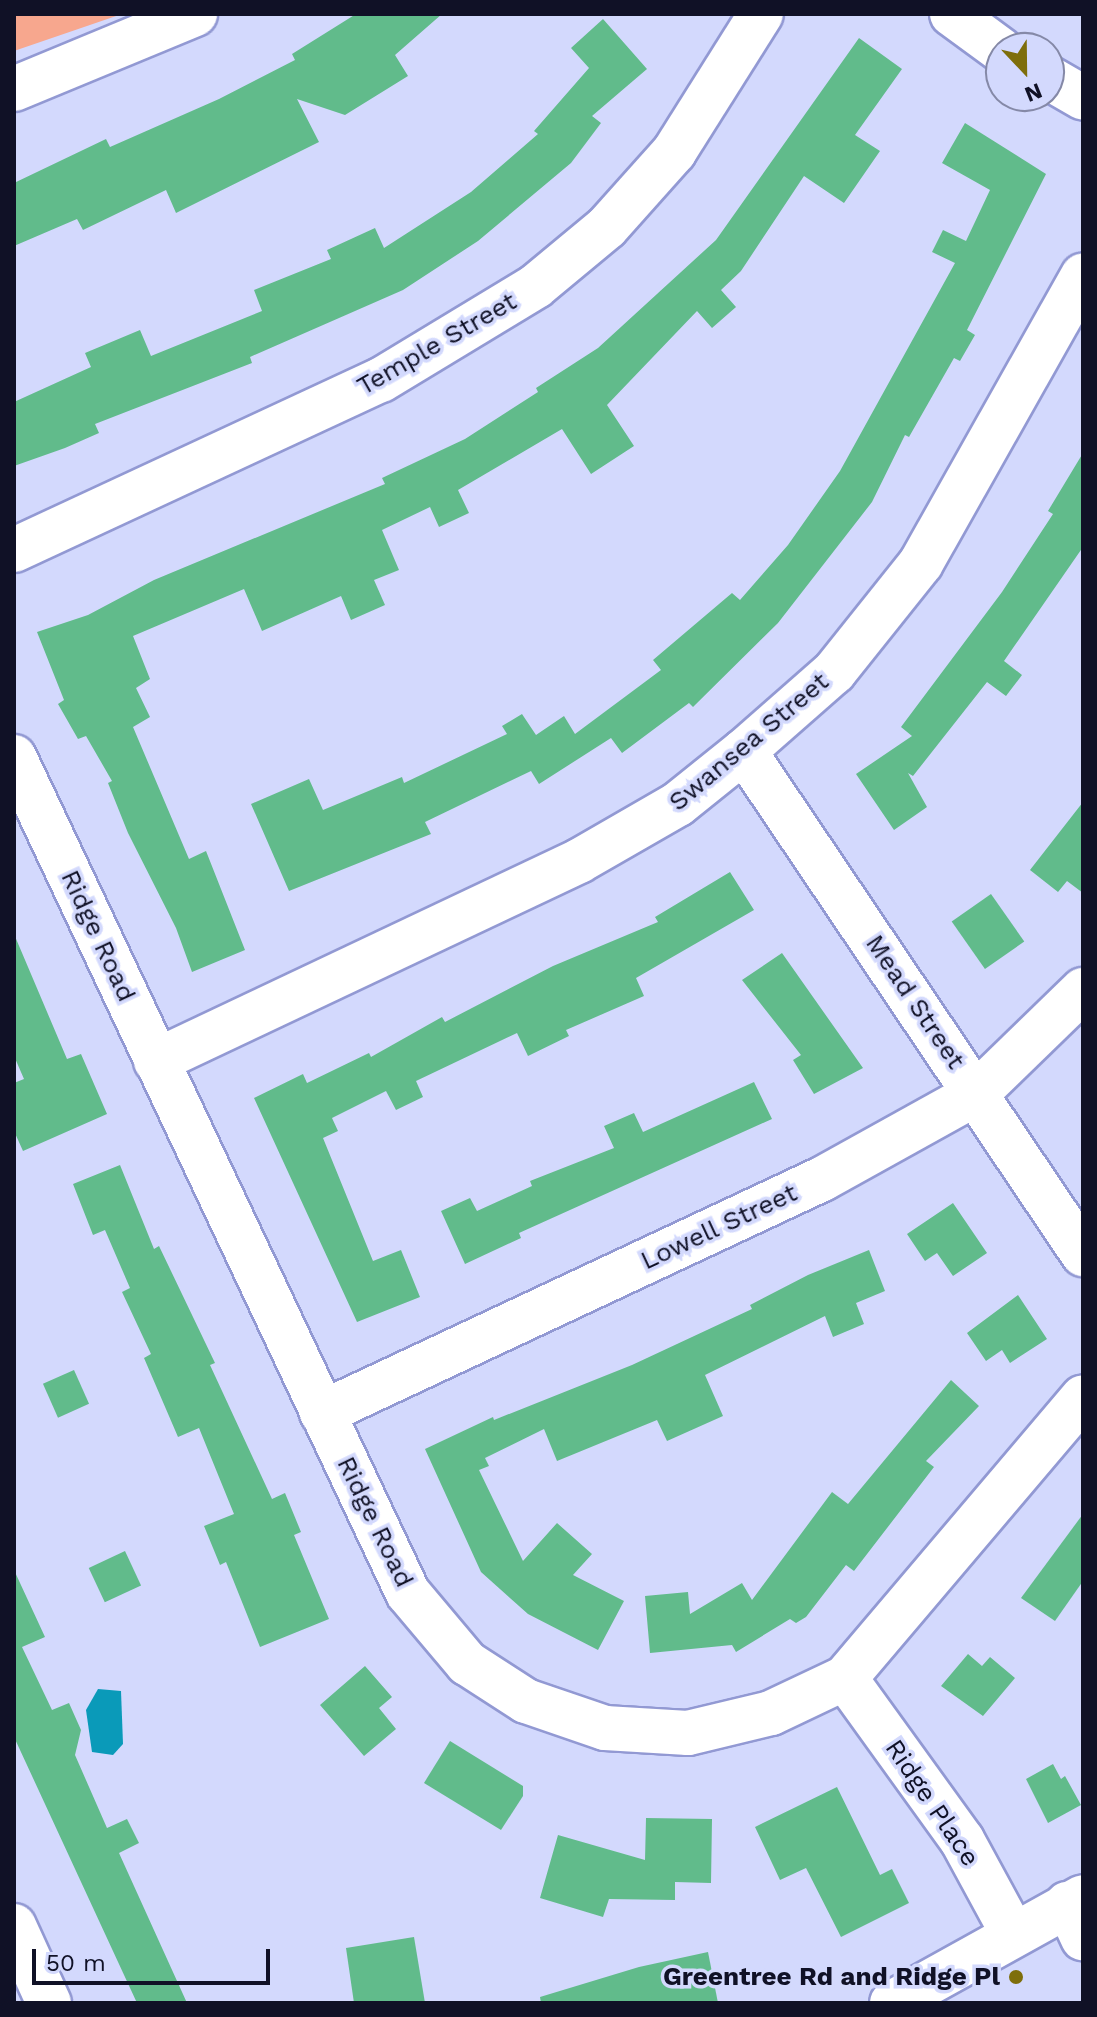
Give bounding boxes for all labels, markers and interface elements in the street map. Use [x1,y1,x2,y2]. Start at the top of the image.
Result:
north arrow [985,32,1065,112]
text: N [1021,78,1046,108]
street label: Temple Street [352,286,522,402]
street label: Swansea Street [663,666,835,818]
street label: Ridge Road [54,865,142,1007]
street label: Mead Street [859,929,971,1075]
street label: Lowell Street [636,1177,802,1277]
street label: Ridge Road [330,1452,420,1592]
street label: Ridge Place [878,1734,986,1872]
scale bar [36,1933,274,1983]
text: 50 m [46,1949,106,1977]
place label: Greentree Rd and Ridge Pl [663,1961,1000,1993]
marker: Greentree Rd and Ridge Pl [1007,1968,1025,1986]

